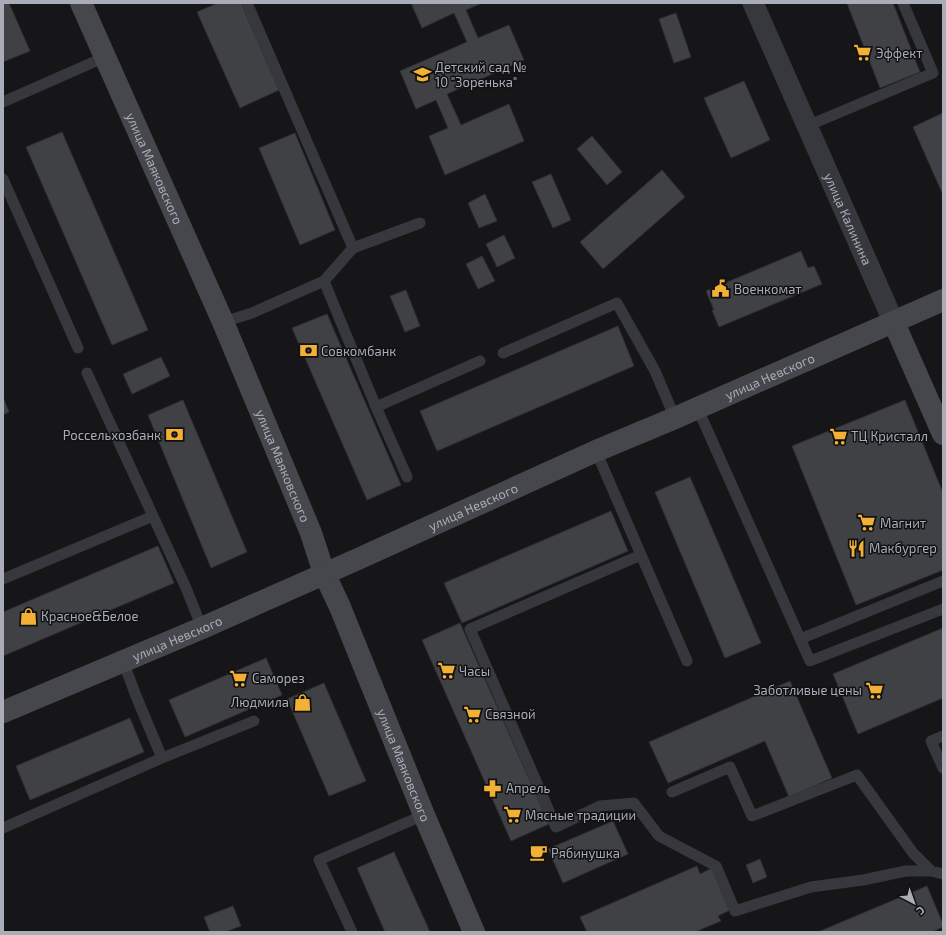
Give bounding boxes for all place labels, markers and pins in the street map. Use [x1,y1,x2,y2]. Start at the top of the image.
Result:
supermarket icon: Эффект [853,43,873,63]
place label: Эффект [876,45,923,61]
place label: Детский сад № 10 "Зоренька" [435,59,527,90]
school or university icon: Детский сад № 10 "Зоренька" [412,64,432,84]
public building icon: Военкомат [711,279,731,299]
place label: Военкомат [734,281,802,297]
bank icon: Совкомбанк [298,341,318,361]
place label: Совкомбанк [321,343,396,359]
bank icon: Россельхозбанк [164,425,184,445]
supermarket icon: ТЦ Кристалл [828,426,848,446]
place label: Россельхозбанк [63,427,161,443]
place label: ТЦ Кристалл [851,428,928,444]
supermarket icon: Магнит [857,513,877,533]
place label: Магнит [880,515,927,531]
restaurant icon: Макбургер [846,538,866,558]
place label: Макбургер [869,540,937,556]
shop icon: Красное&Белое [18,606,38,626]
place label: Красное&Белое [41,608,139,624]
supermarket icon: Часы [436,661,456,681]
place label: Часы [459,663,490,679]
supermarket icon: Саморез [229,668,249,688]
place label: Саморез [252,670,305,686]
supermarket icon: Заботливые цены [865,680,885,700]
place label: Заботливые цены [753,682,862,698]
shop icon: Людмила [292,692,312,712]
place label: Людмила [231,694,289,710]
supermarket icon: Связной [462,704,482,724]
place label: Связной [485,706,536,722]
pharmacy icon: Апрель [483,778,503,798]
place label: Апрель [506,780,550,796]
supermarket icon: Мясные традиции [502,805,522,825]
place label: Мясные традиции [525,807,636,823]
cafe icon: Рябинушка [528,843,548,863]
place label: Рябинушка [551,845,620,861]

